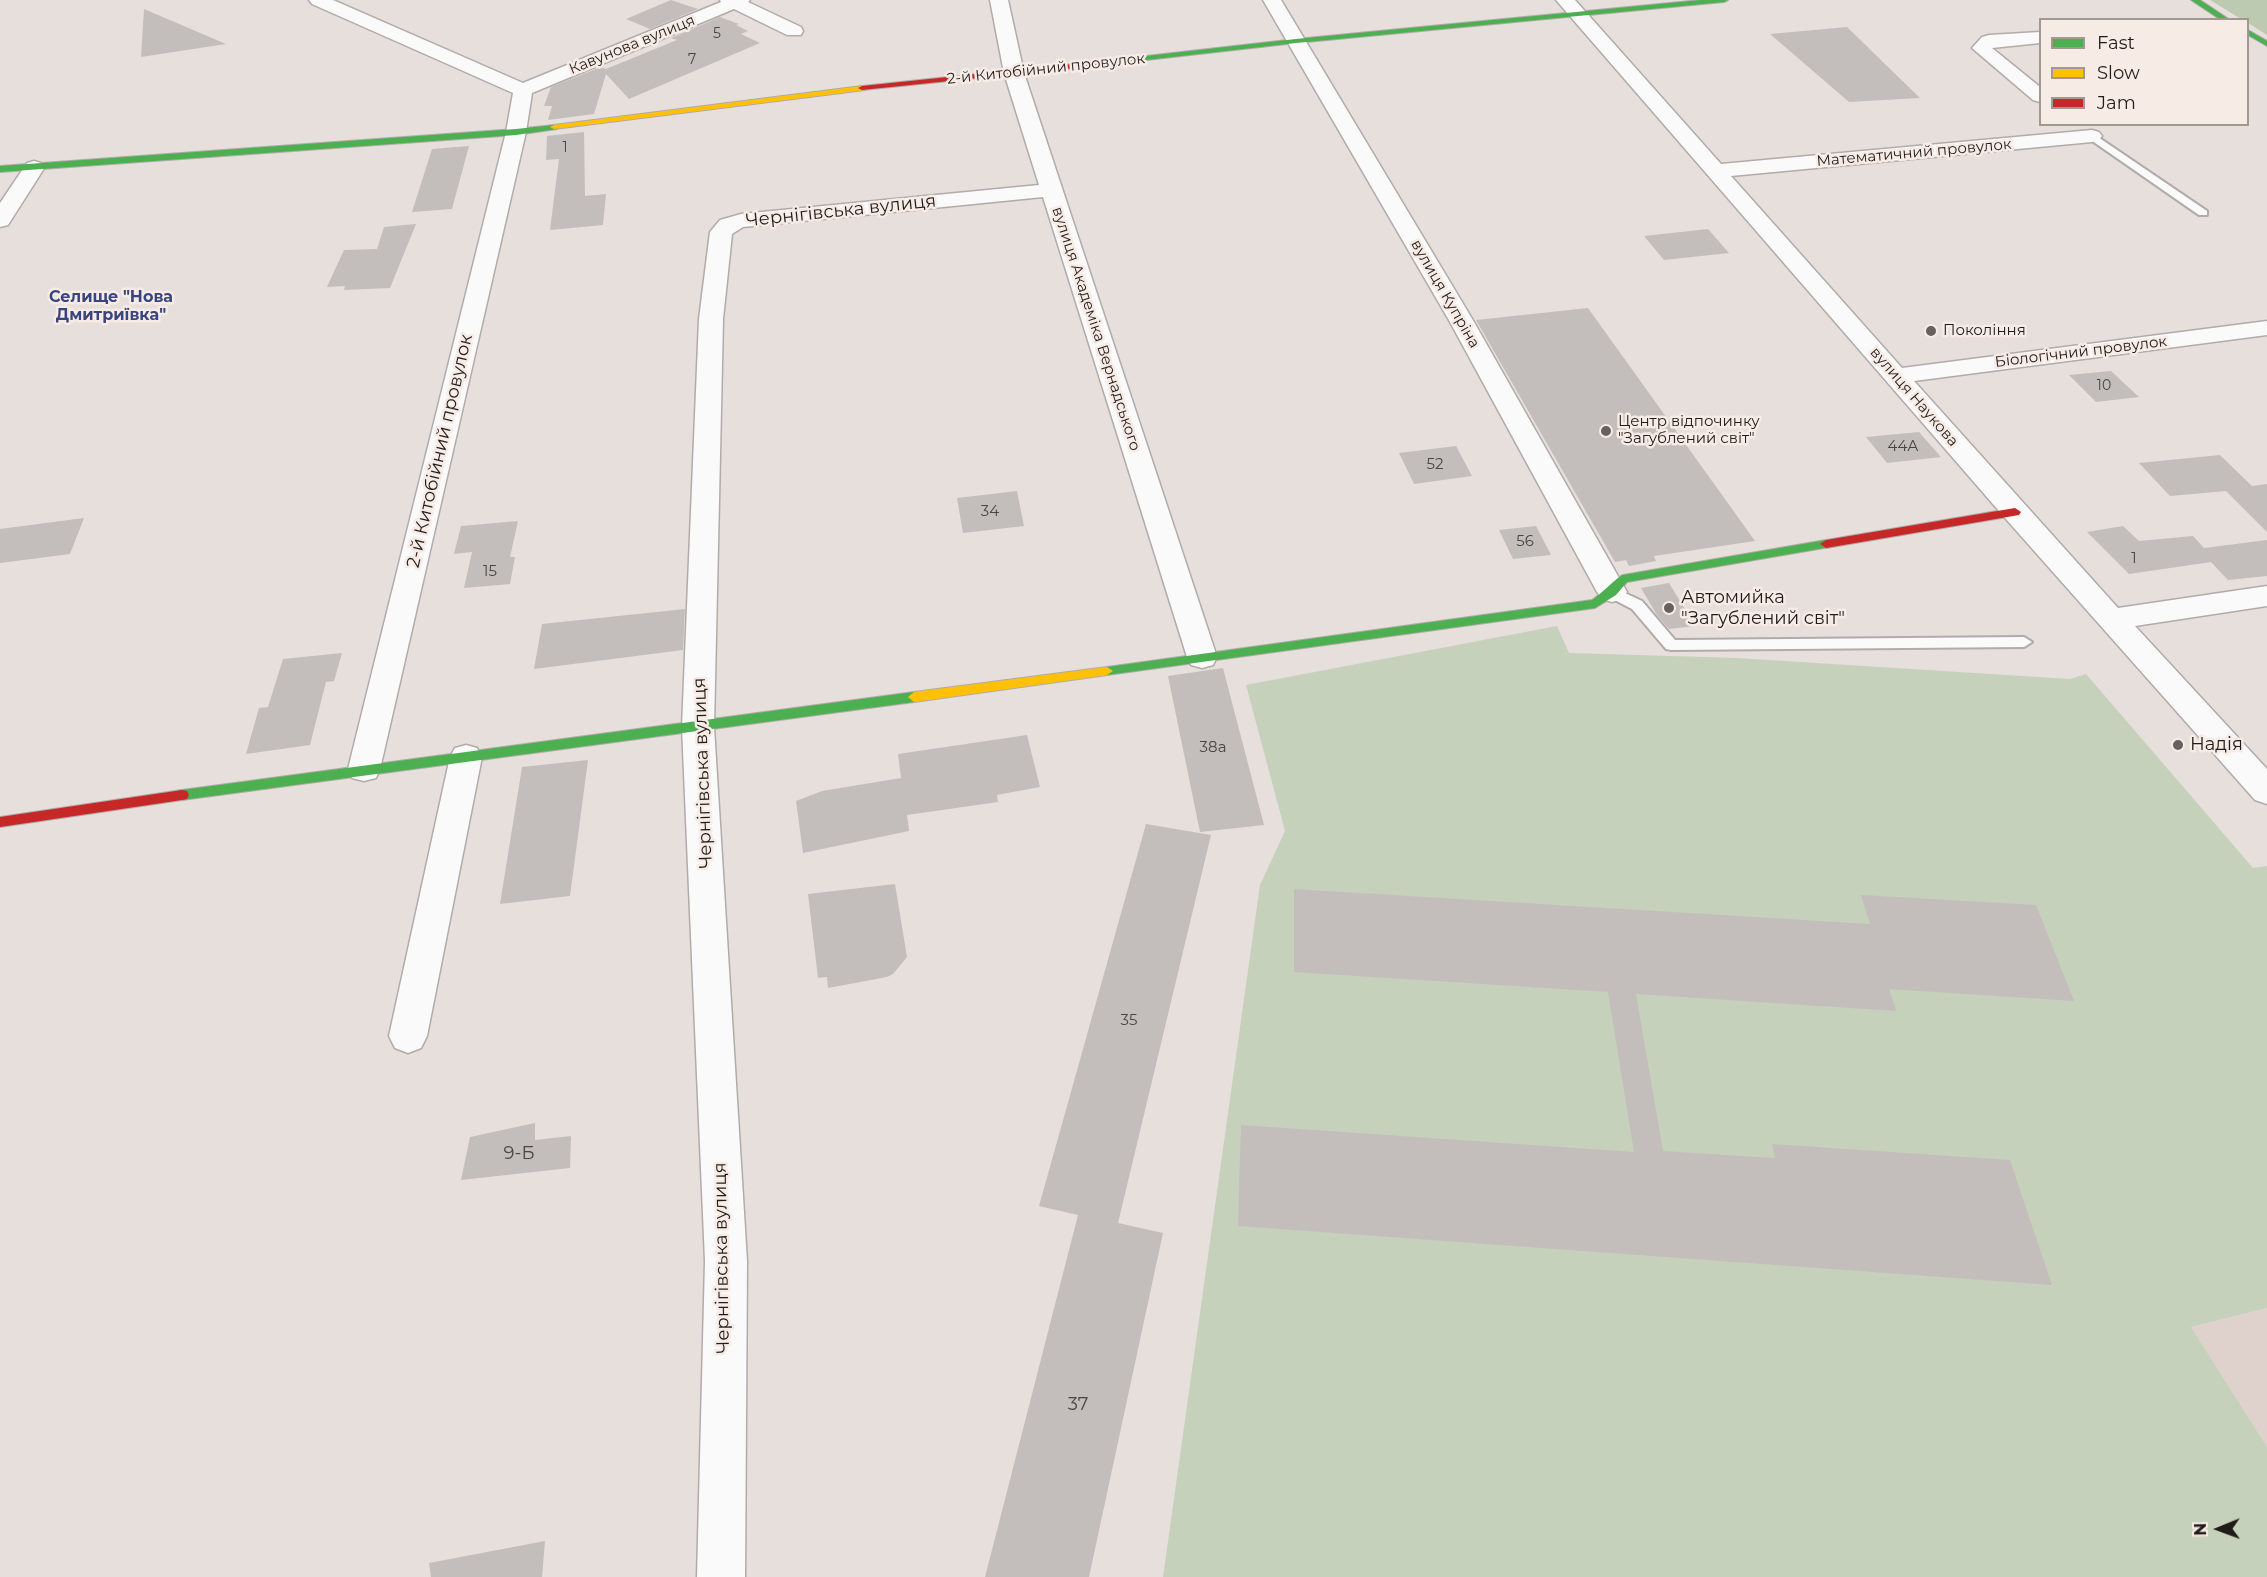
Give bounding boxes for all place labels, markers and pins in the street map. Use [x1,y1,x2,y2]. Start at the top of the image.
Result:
place label: Покоління [1943,322,2026,340]
marker: Покоління [1924,324,1938,338]
place label: Центр відпочинку "Загублений світ" [1618,413,1760,448]
marker: Центр відпочинку "Загублений світ" [1599,424,1613,438]
place label: Автомийка "Загублений світ" [1681,587,1845,630]
marker: Автомийка "Загублений світ" [1662,601,1676,615]
place label: Надія [2190,734,2243,756]
marker: Надія [2171,738,2185,752]

